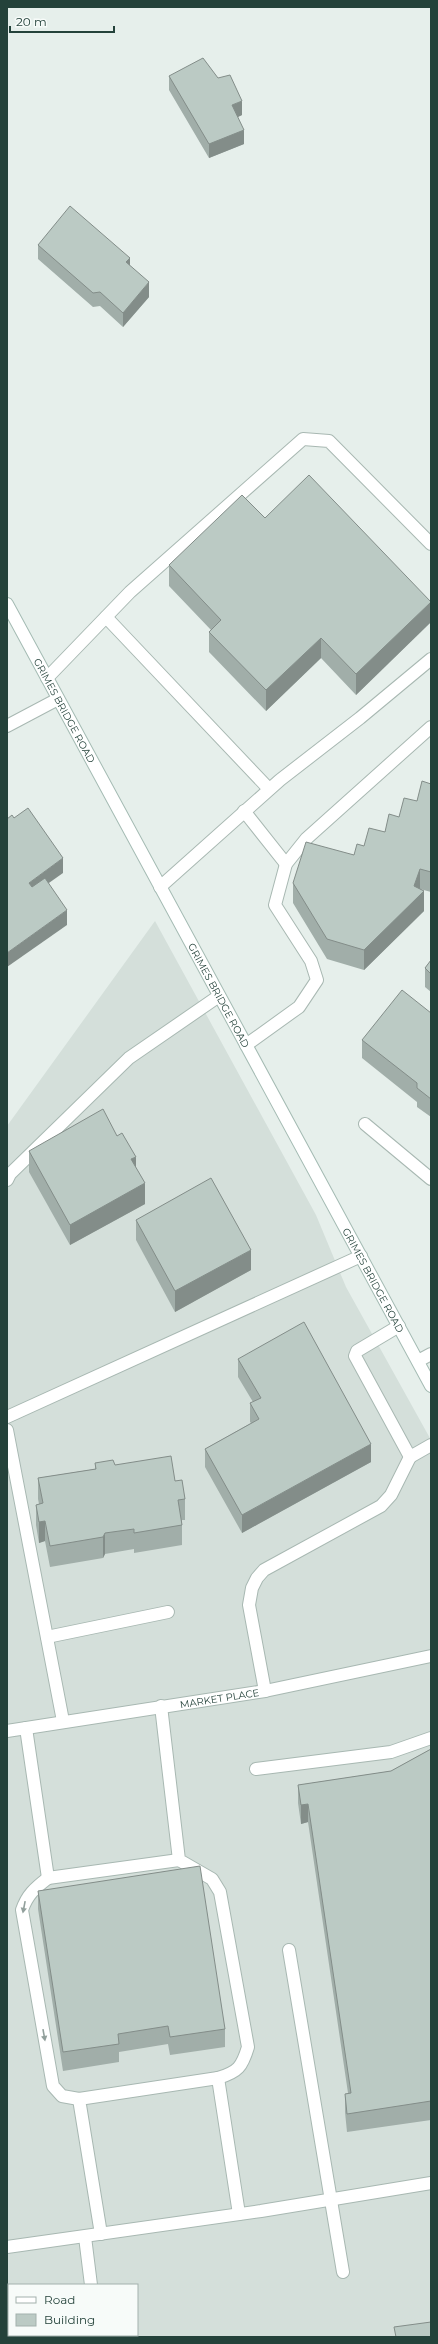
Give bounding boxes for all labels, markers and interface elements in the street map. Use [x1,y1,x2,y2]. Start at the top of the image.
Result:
scale bar [10,8,114,34]
text: 20 m [16,14,47,29]
street label: GRIMES BRIDGE ROAD [31,656,98,765]
street label: GRIMES BRIDGE ROAD [185,941,253,1050]
street label: GRIMES BRIDGE ROAD [340,1225,407,1335]
street label: MARKET PLACE [179,1685,260,1711]
one-way arrow [21,1900,27,1913]
one-way arrow [41,2029,47,2041]
legend [8,2284,138,2336]
text: Road [44,2292,75,2307]
text: Building [44,2312,95,2327]

